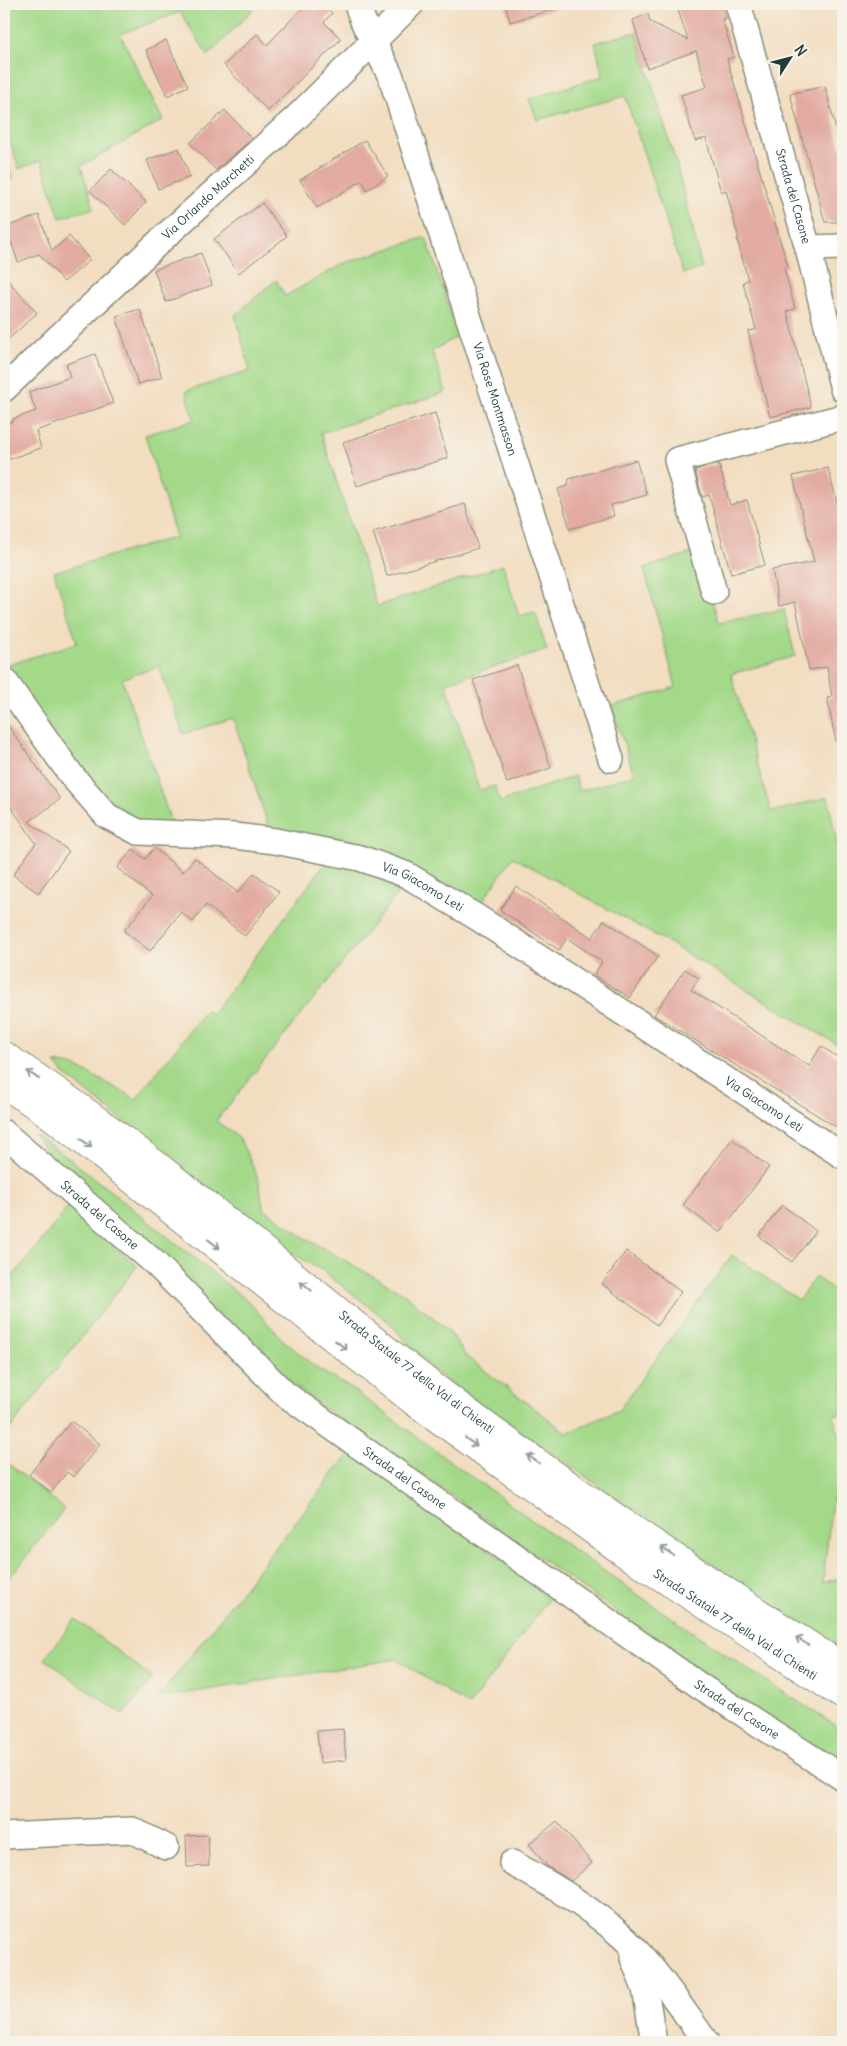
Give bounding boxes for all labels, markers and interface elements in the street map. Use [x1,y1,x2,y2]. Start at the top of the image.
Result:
north arrow [764,32,814,82]
text: N [790,41,811,60]
street label: Strada del Casone [773,147,814,245]
street label: Via Orlando Marchetti [159,152,257,242]
street label: Via Rose Montmasson [470,340,521,458]
street label: Via Giacomo Leti [380,859,466,914]
one-way arrow [26,1070,40,1080]
street label: Via Giacomo Leti [722,1073,806,1135]
one-way arrow [79,1138,93,1148]
street label: Strada del Casone [58,1177,142,1253]
one-way arrow [207,1238,220,1249]
one-way arrow [300,1281,313,1292]
street label: Strada Statale 77 della Val di Chienti [336,1307,497,1437]
one-way arrow [334,1339,347,1350]
one-way arrow [464,1437,478,1447]
street label: Strada del Casone [360,1443,449,1512]
one-way arrow [526,1454,540,1464]
one-way arrow [660,1546,674,1556]
street label: Strada Statale 77 della Val di Chienti [651,1566,820,1683]
one-way arrow [795,1636,809,1646]
street label: Strada del Casone [692,1676,782,1742]

